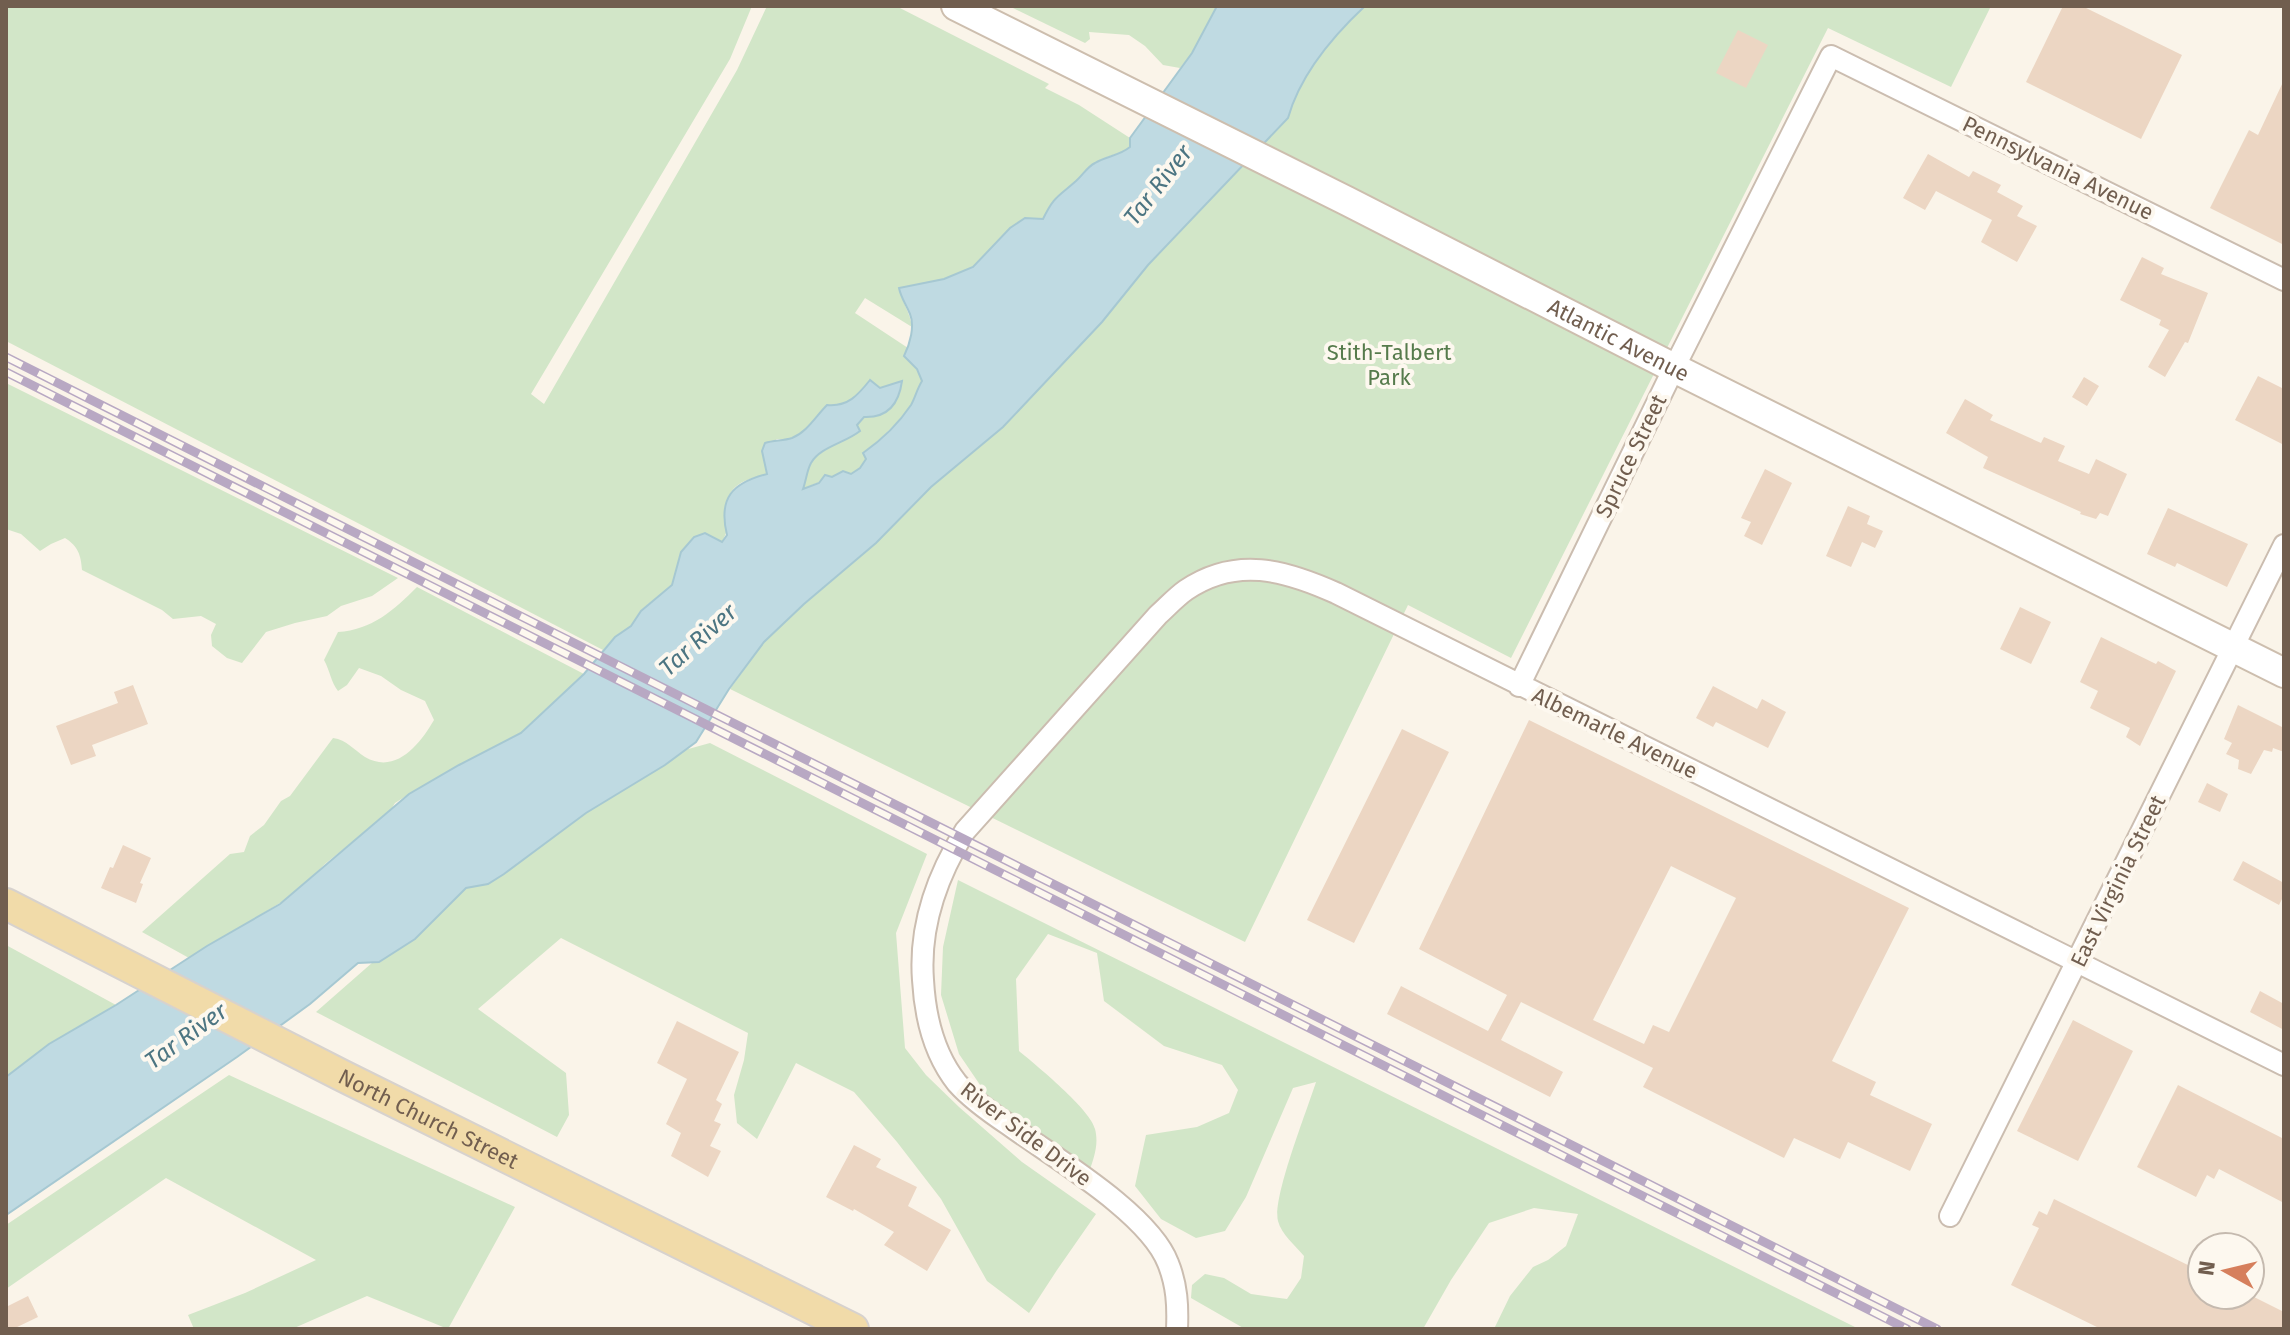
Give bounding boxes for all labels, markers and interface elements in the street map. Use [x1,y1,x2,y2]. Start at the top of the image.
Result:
street label: Pennsylvania Avenue [1958,110,2158,226]
water label: Tar River [1118,139,1199,231]
street label: Atlantic Avenue [1543,292,1694,387]
park label: Stith-Talbert Park [1327,339,1451,391]
street label: Spruce Street [1590,390,1673,522]
water label: Tar River [654,598,743,682]
street label: Albemarle Avenue [1528,681,1702,785]
street label: East Virginia Street [2065,790,2171,971]
water label: Tar River [140,997,233,1075]
street label: North Church Street [334,1062,523,1175]
street label: River Side Drive [955,1076,1097,1192]
north arrow [2186,1231,2266,1311]
text: N [2192,1259,2221,1277]

